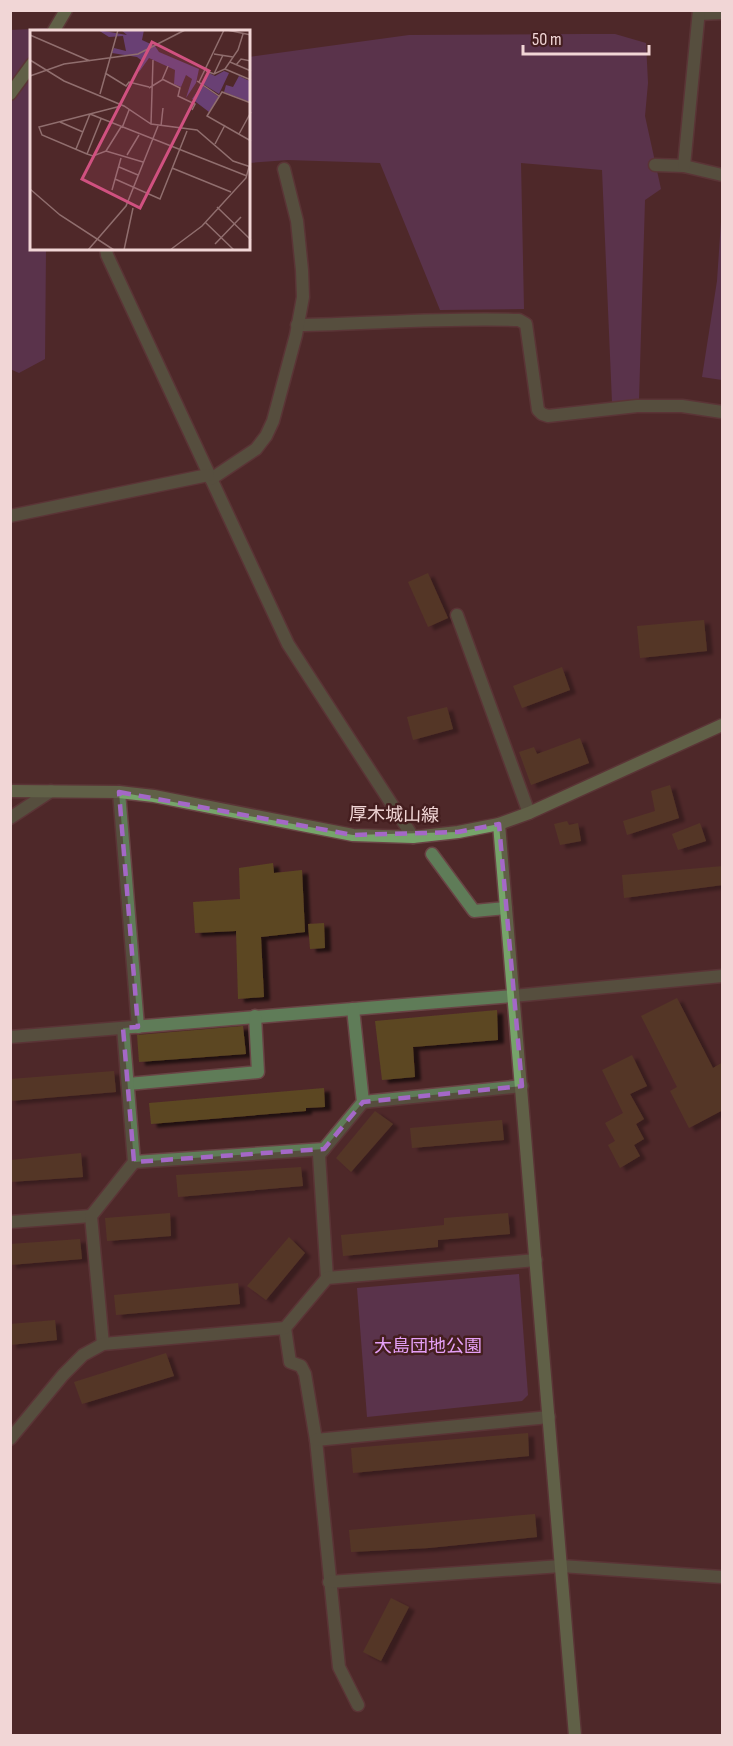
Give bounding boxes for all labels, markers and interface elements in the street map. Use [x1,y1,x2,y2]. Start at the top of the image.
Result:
scale bar [523,18,649,56]
text: 50 m [532,29,562,50]
inset map [30,30,250,250]
street label: 厚木城山線 [349,804,439,826]
park label: 大島団地公園 [374,1336,482,1357]

